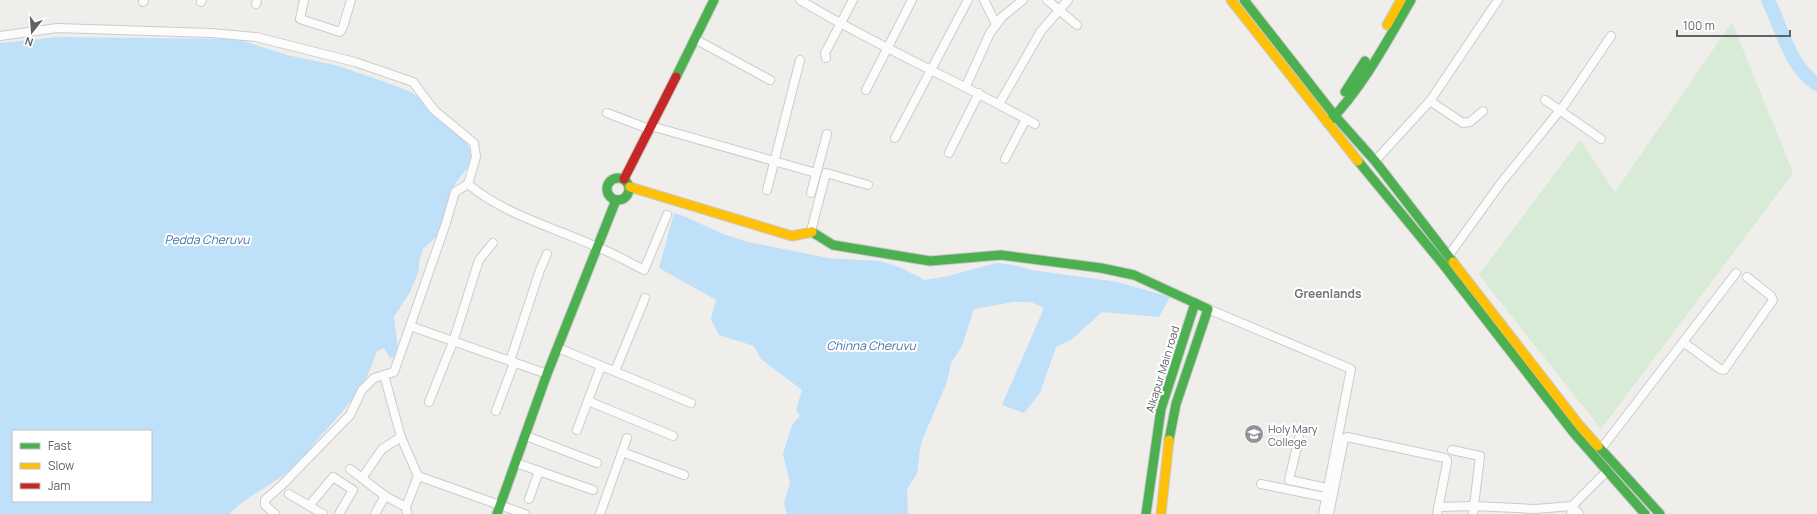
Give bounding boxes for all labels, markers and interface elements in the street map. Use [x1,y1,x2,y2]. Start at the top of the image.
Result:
north arrow [12,12,52,52]
scale bar [1677,12,1790,38]
text: 100 m [1683,17,1715,34]
text: N [23,34,35,50]
water label: Pedda Cheruvu [165,231,250,248]
district label: Greenlands [1295,285,1362,302]
street label: Alkapur Main road [1142,324,1182,414]
water label: Chinna Cheruvu [826,337,916,354]
place label: Holy Mary College [1268,421,1318,449]
school or university icon: Holy Mary College [1243,423,1265,445]
legend [12,430,152,502]
text: Fast [48,437,72,454]
text: Slow [48,457,74,474]
text: Jam [48,477,70,494]

